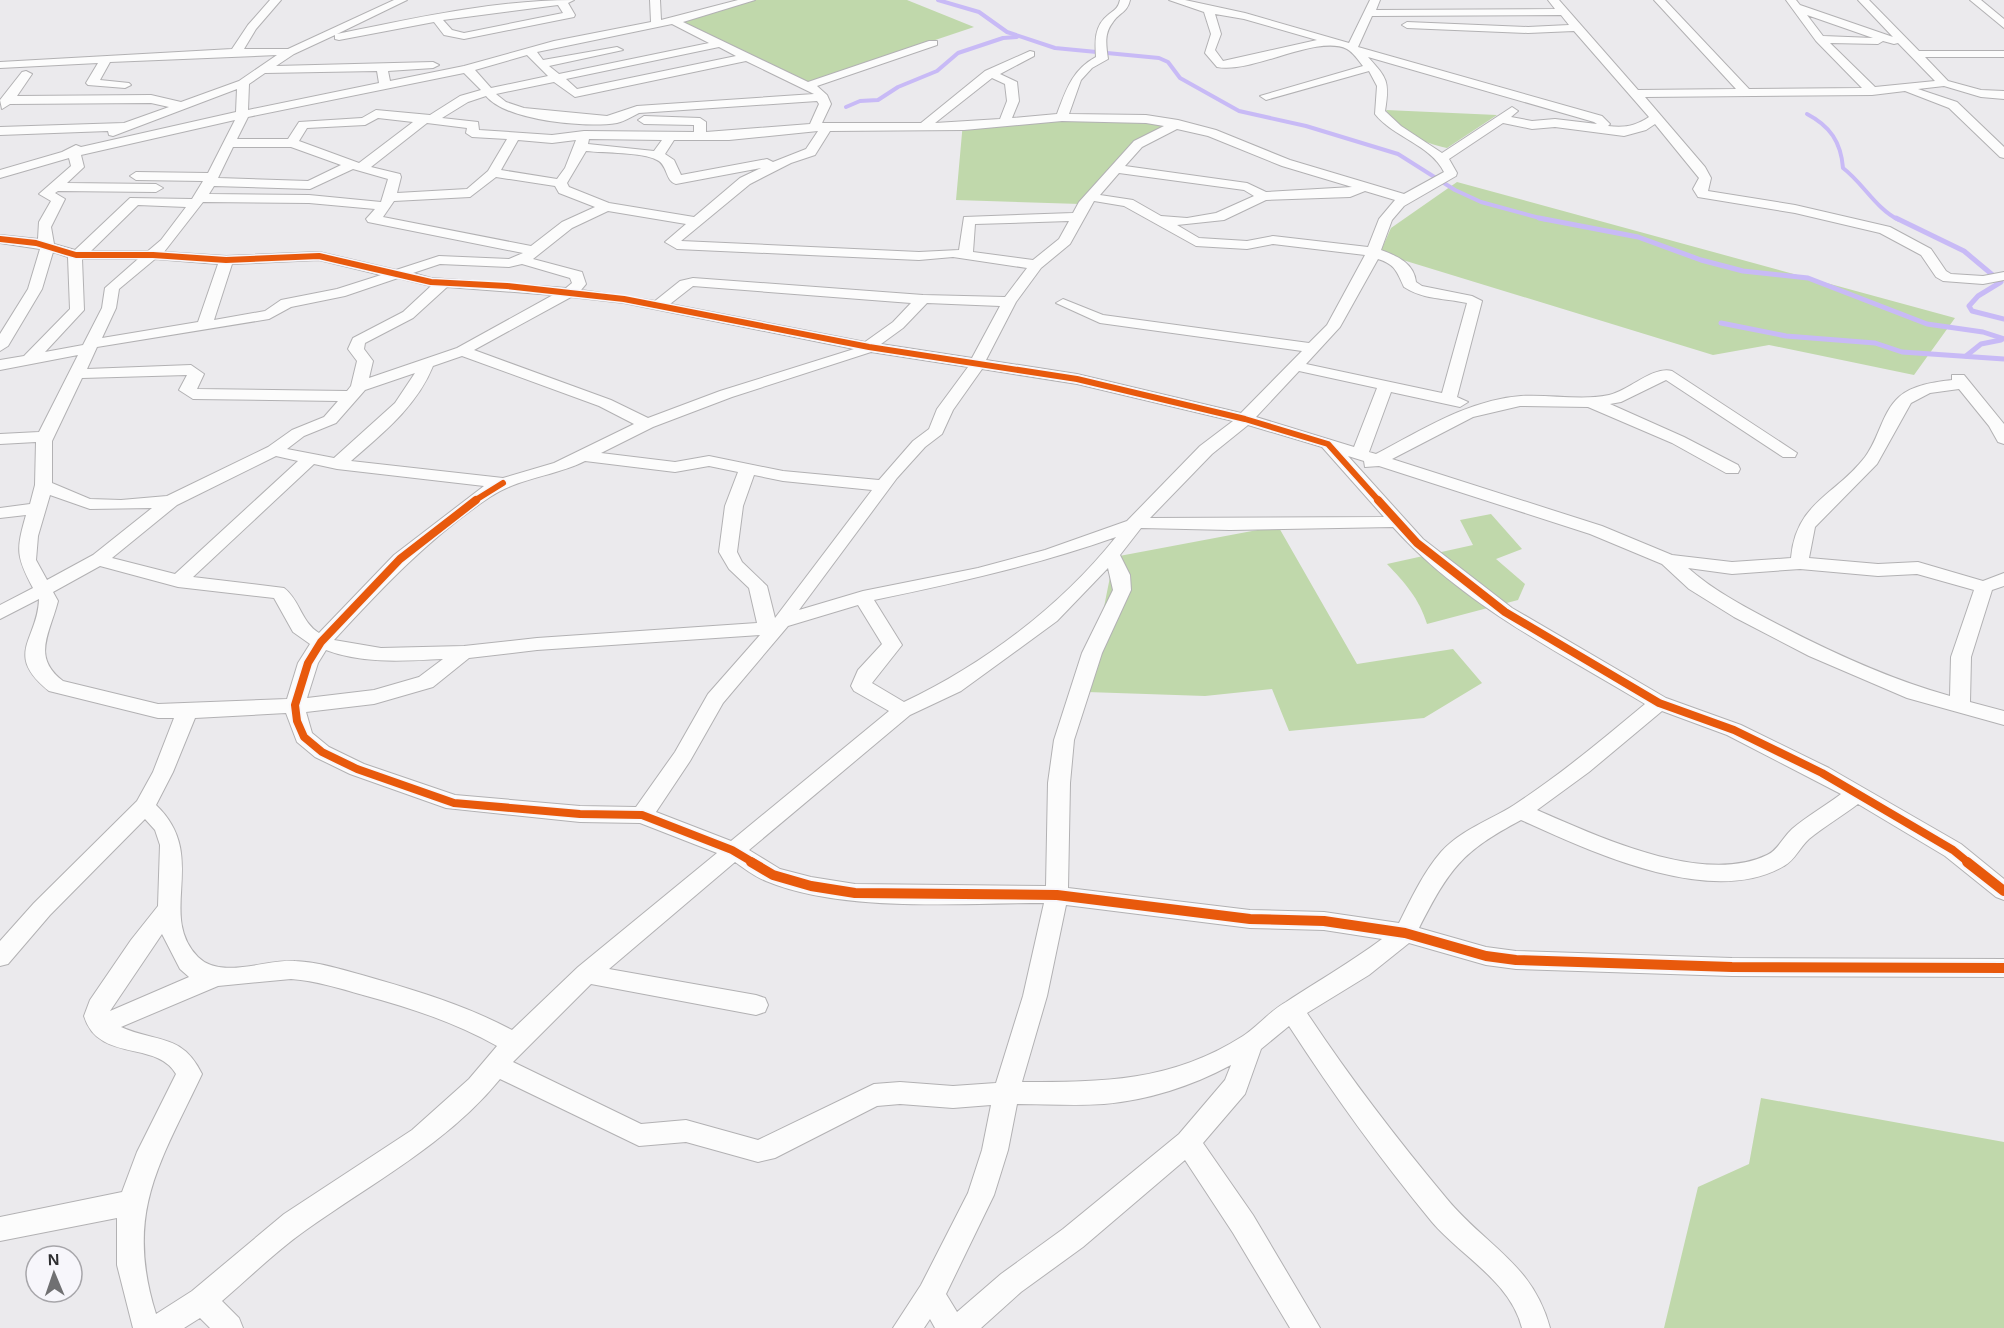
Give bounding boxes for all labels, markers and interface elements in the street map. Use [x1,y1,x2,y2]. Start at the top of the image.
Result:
north arrow [24,1244,84,1304]
text: N [47,1251,60,1268]

